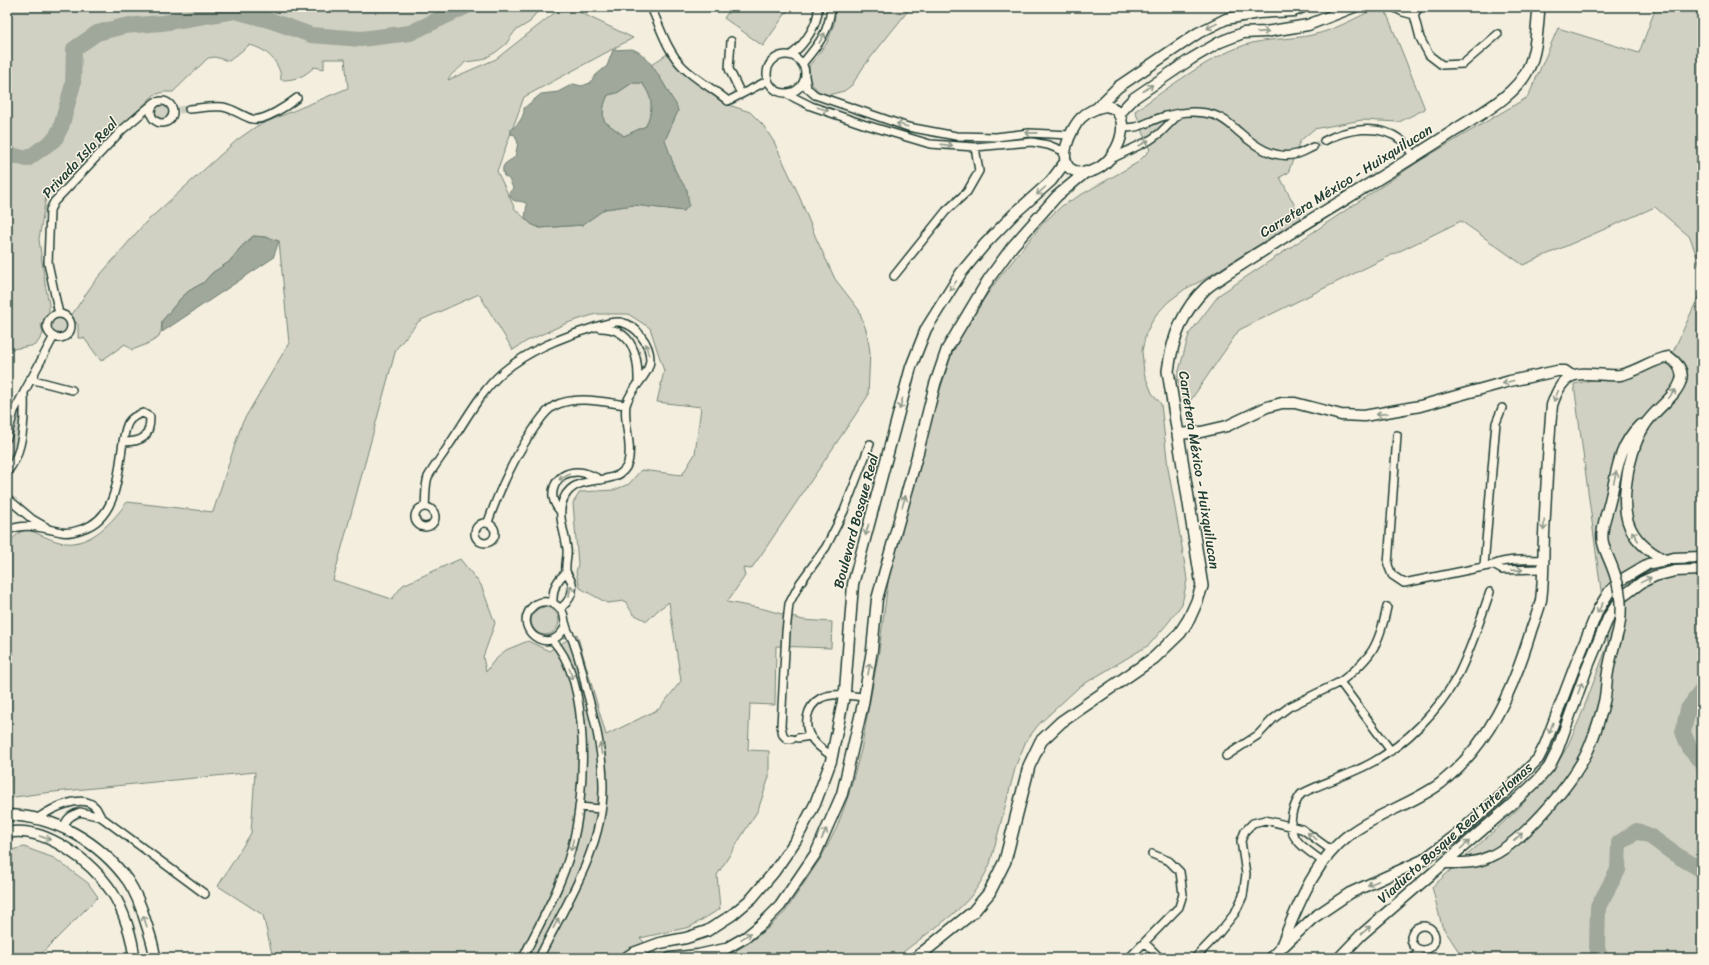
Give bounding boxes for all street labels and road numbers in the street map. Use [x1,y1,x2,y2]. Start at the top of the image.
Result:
street label: Privada Isla Real [36,111,125,204]
street label: Carretera México - Huixquilucan [1254,117,1438,245]
street label: Carretera México - Huixquilucan [1171,369,1227,571]
street label: Boulevard Bosque Real [826,450,886,591]
street label: Viaducto Bosque Real Interlomas [1371,756,1539,910]

